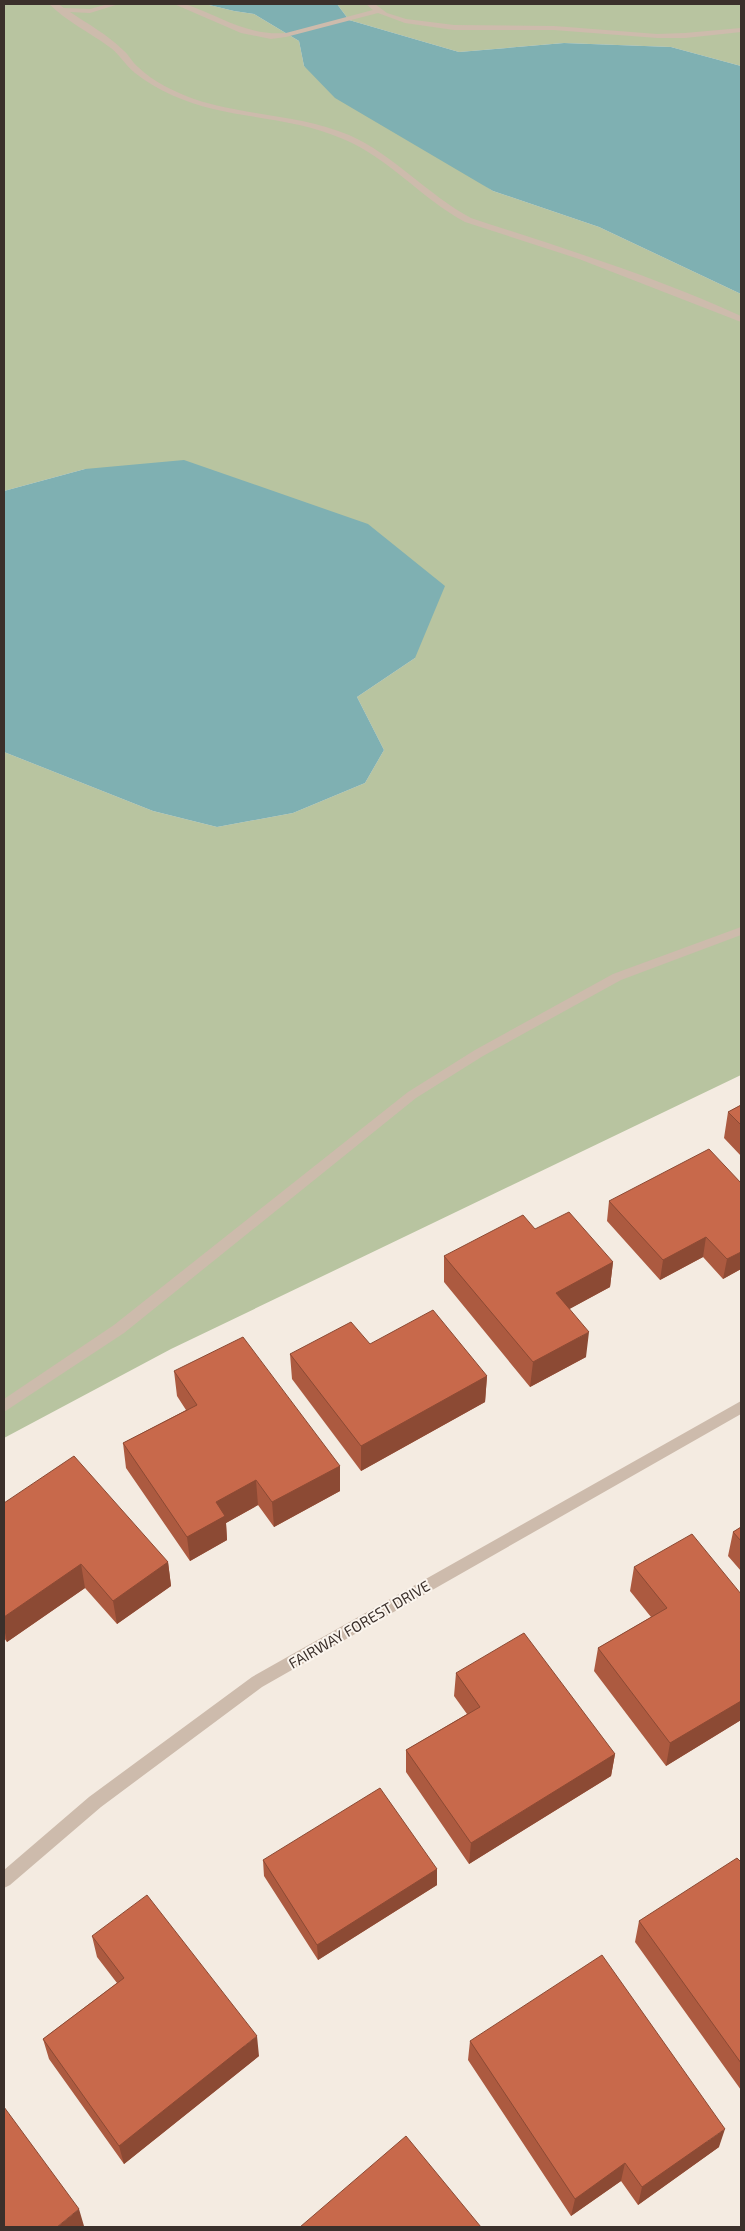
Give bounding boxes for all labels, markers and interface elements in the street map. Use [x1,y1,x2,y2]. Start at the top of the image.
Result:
street label: FAIRWAY FOREST DRIVE [285,1576,433,1672]

